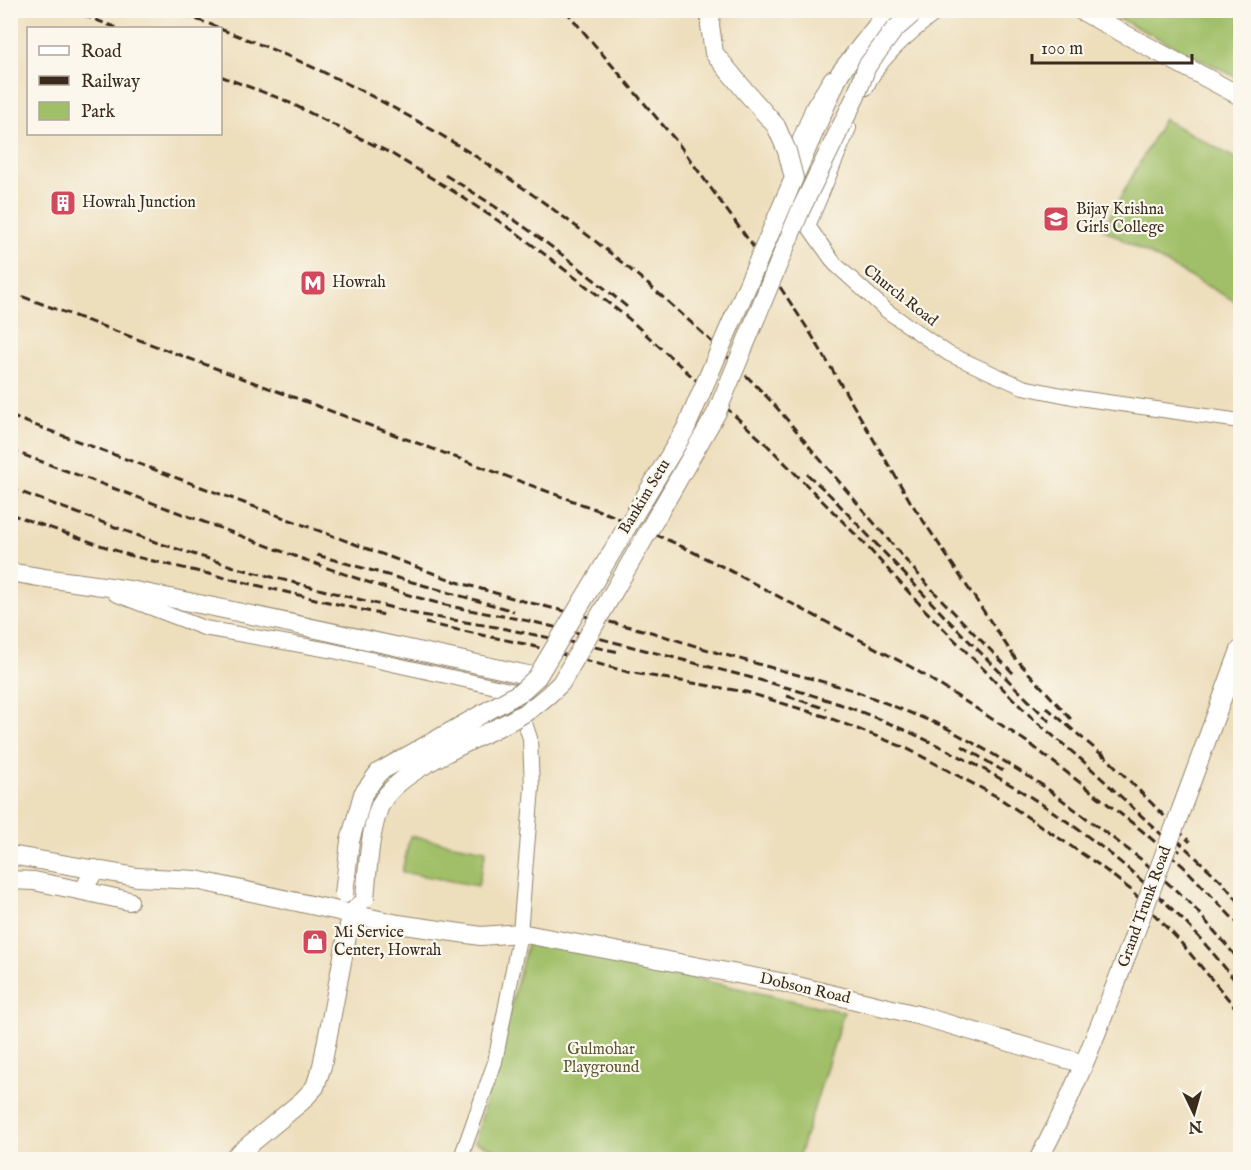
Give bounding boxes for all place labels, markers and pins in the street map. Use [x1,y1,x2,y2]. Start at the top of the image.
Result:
building icon: Howrah Junction [48,188,78,218]
place label: Howrah Junction [82,193,196,213]
place label: Bijay Krishna Girls College [1076,200,1164,238]
school or university icon: Bijay Krishna Girls College [1041,204,1071,234]
metro station icon: Howrah [298,268,328,298]
place label: Howrah [332,273,386,293]
place label: Mi Service Center, Howrah [334,923,442,961]
shop icon: Mi Service Center, Howrah [300,927,330,957]

